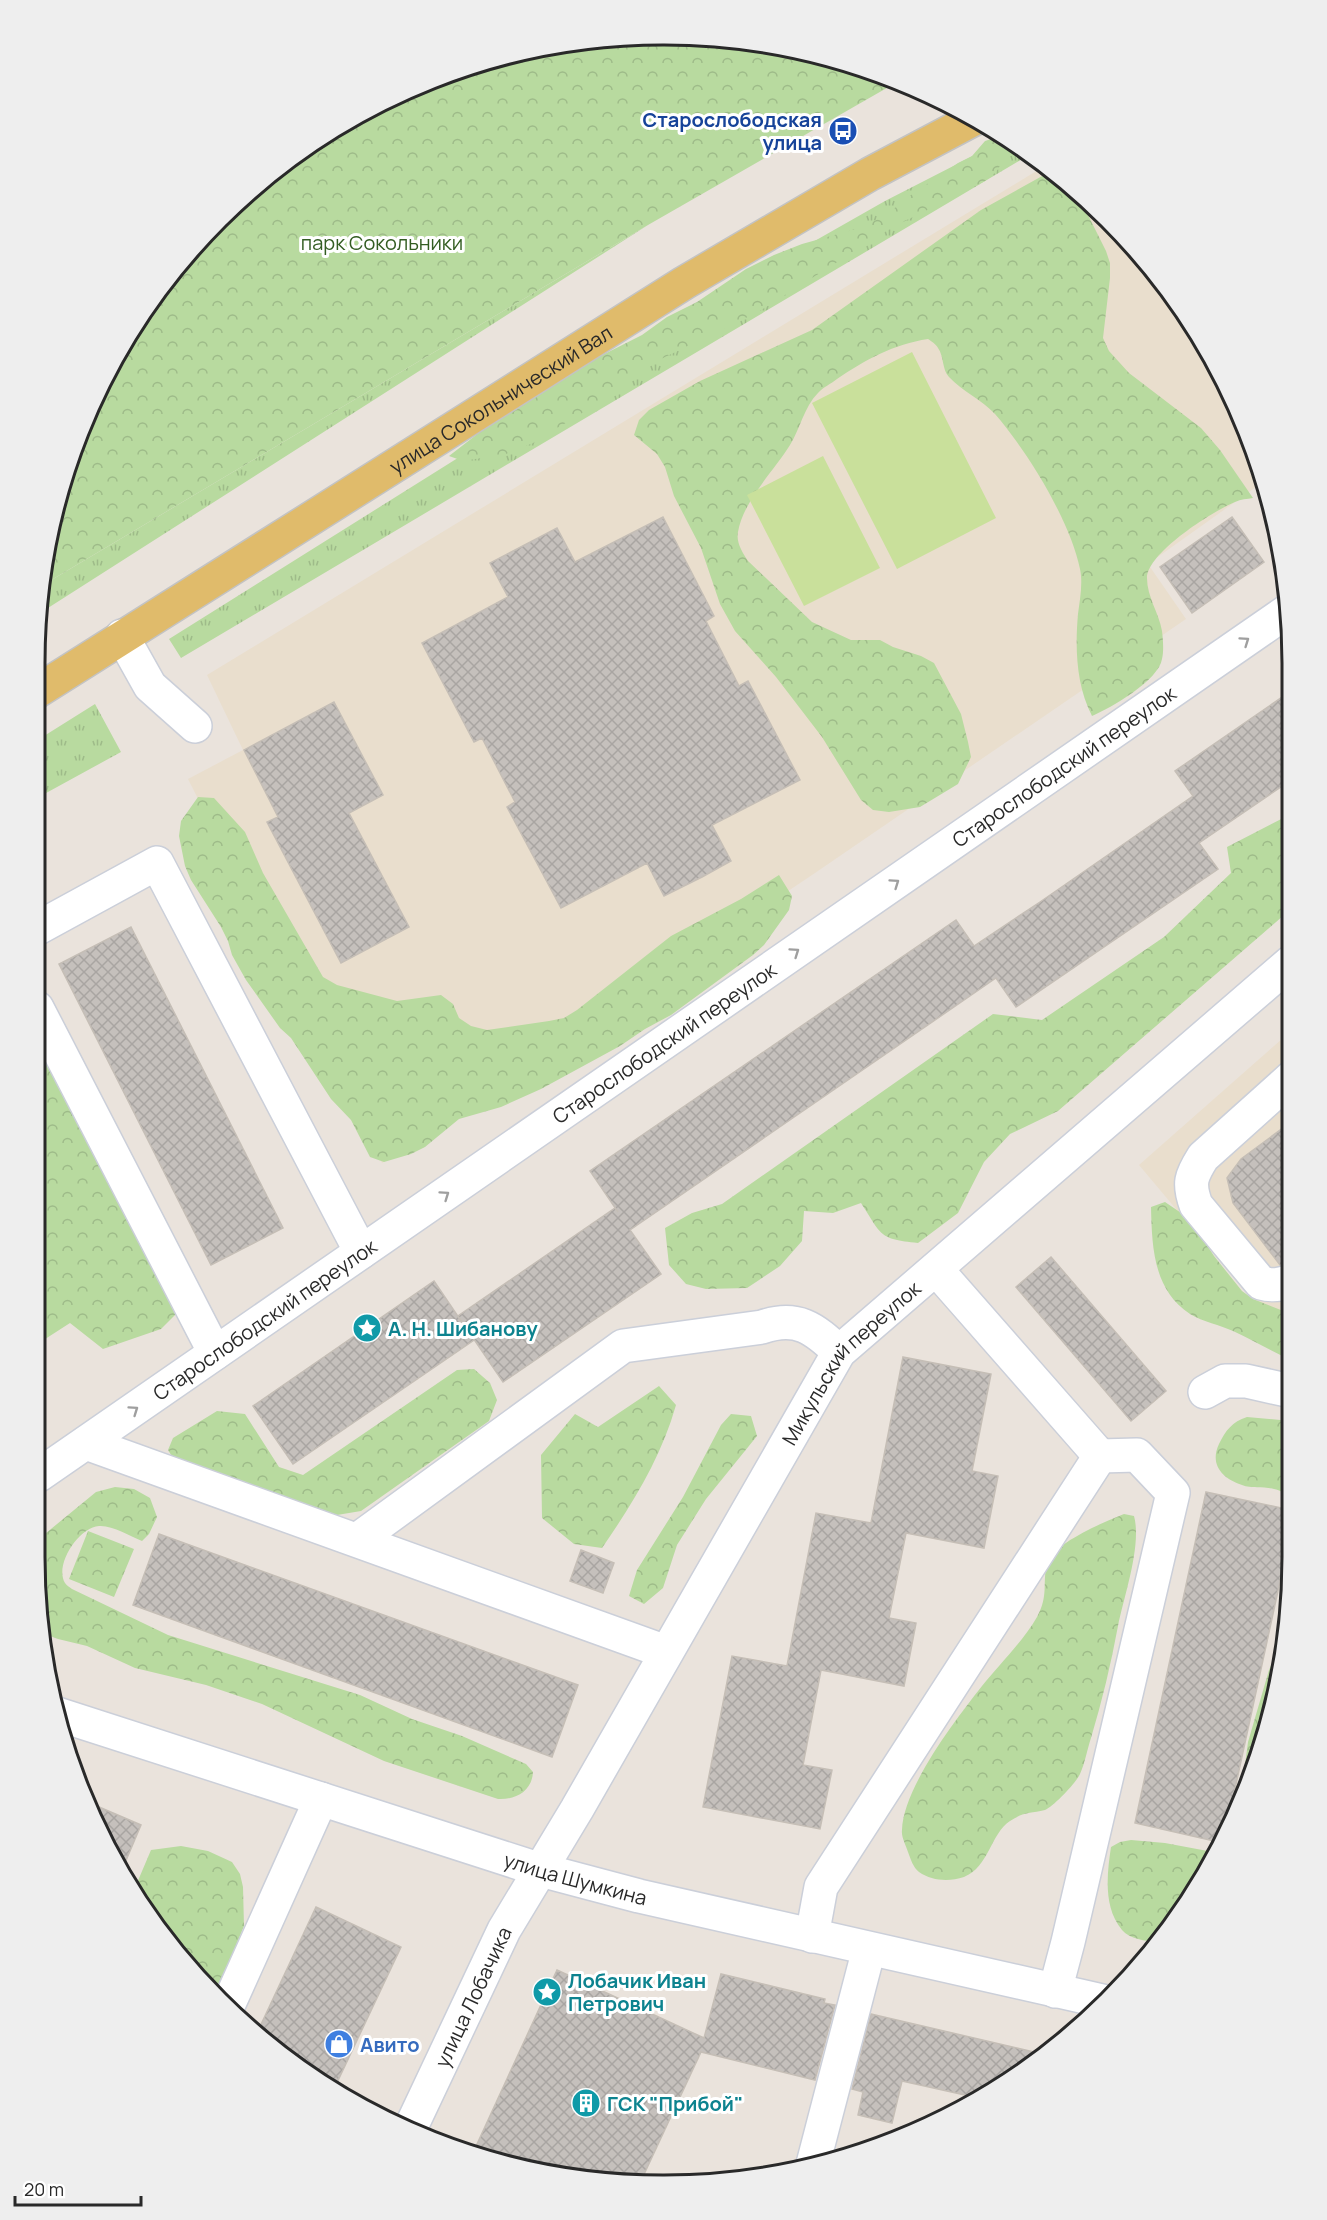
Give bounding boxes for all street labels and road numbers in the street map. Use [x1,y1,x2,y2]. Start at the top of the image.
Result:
street label: улица Сокольнический Вал [384,319,617,479]
street label: Старослободский переулок [946,679,1182,853]
street label: Старослободский переулок [547,955,782,1129]
street label: Старослободский переулок [147,1232,382,1406]
street label: Микульский переулок [775,1274,927,1450]
street label: улица Шумкина [501,1845,650,1911]
street label: улица Лобачика [428,1922,517,2072]

